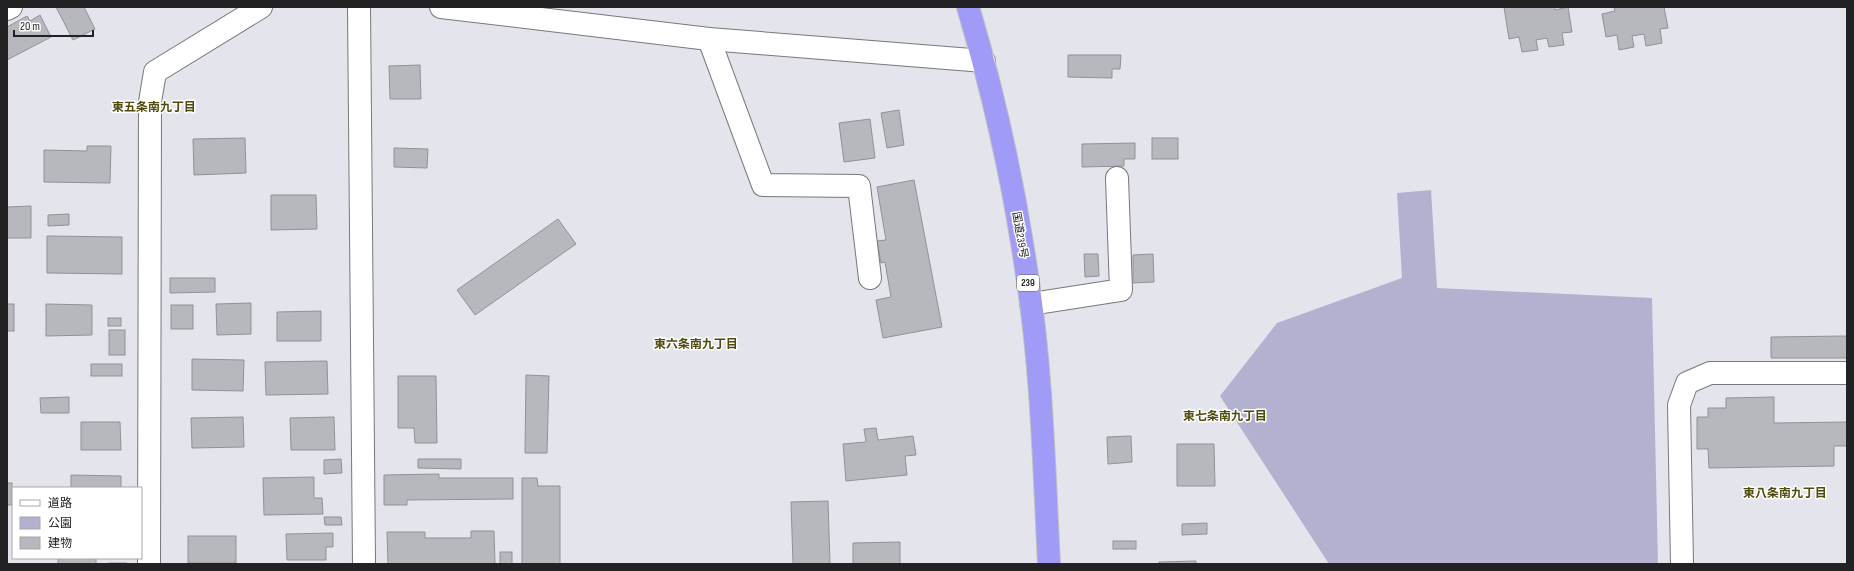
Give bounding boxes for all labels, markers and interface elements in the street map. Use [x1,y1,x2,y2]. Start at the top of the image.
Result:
scale bar [14,12,93,38]
text: 20 m [20,19,40,34]
district label: 東五条南九丁目 [112,100,196,115]
street label: 国道239号 [1010,211,1030,259]
road number: 239 [1017,275,1039,291]
district label: 東六条南九丁目 [654,337,738,352]
district label: 東七条南九丁目 [1183,409,1267,424]
district label: 東八条南九丁目 [1743,486,1827,501]
legend [12,487,142,559]
text: 道路 [48,496,72,511]
text: 公園 [48,516,72,531]
text: 建物 [48,536,72,551]

